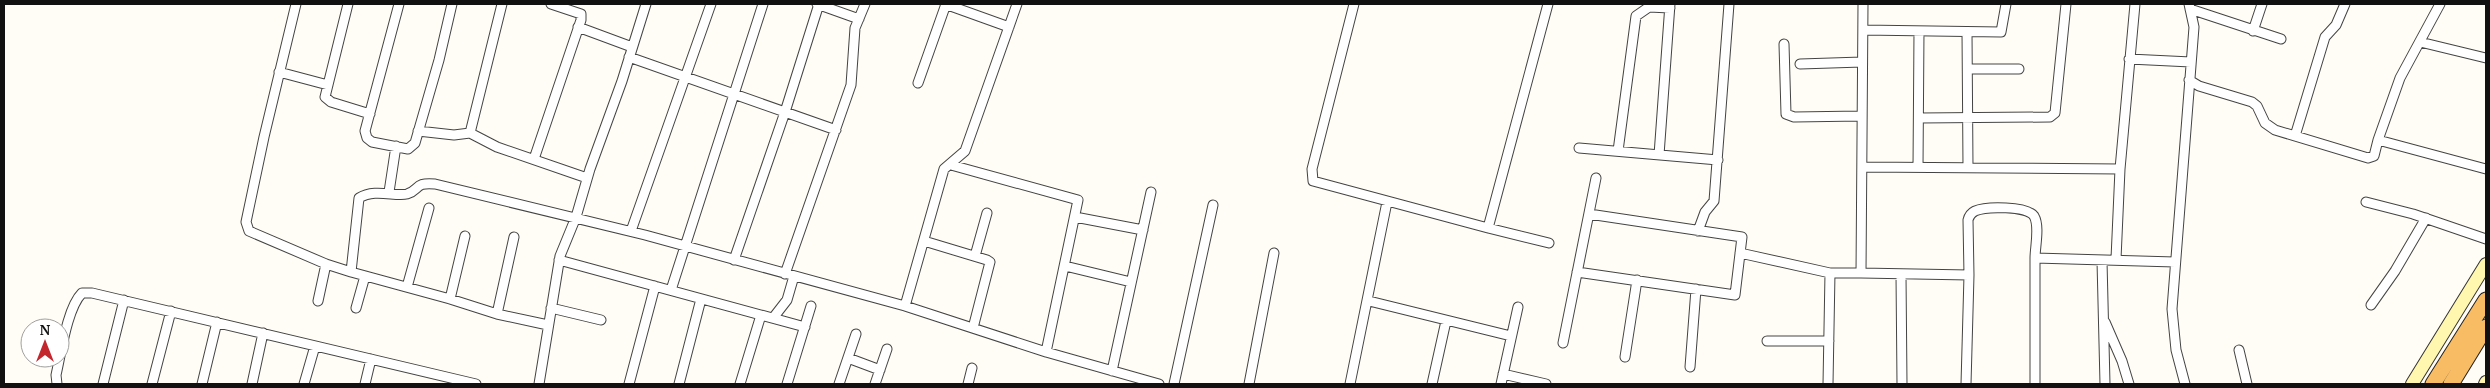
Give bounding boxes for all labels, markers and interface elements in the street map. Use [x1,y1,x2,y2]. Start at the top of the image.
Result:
north arrow [20,318,70,368]
text: N [40,320,51,339]

